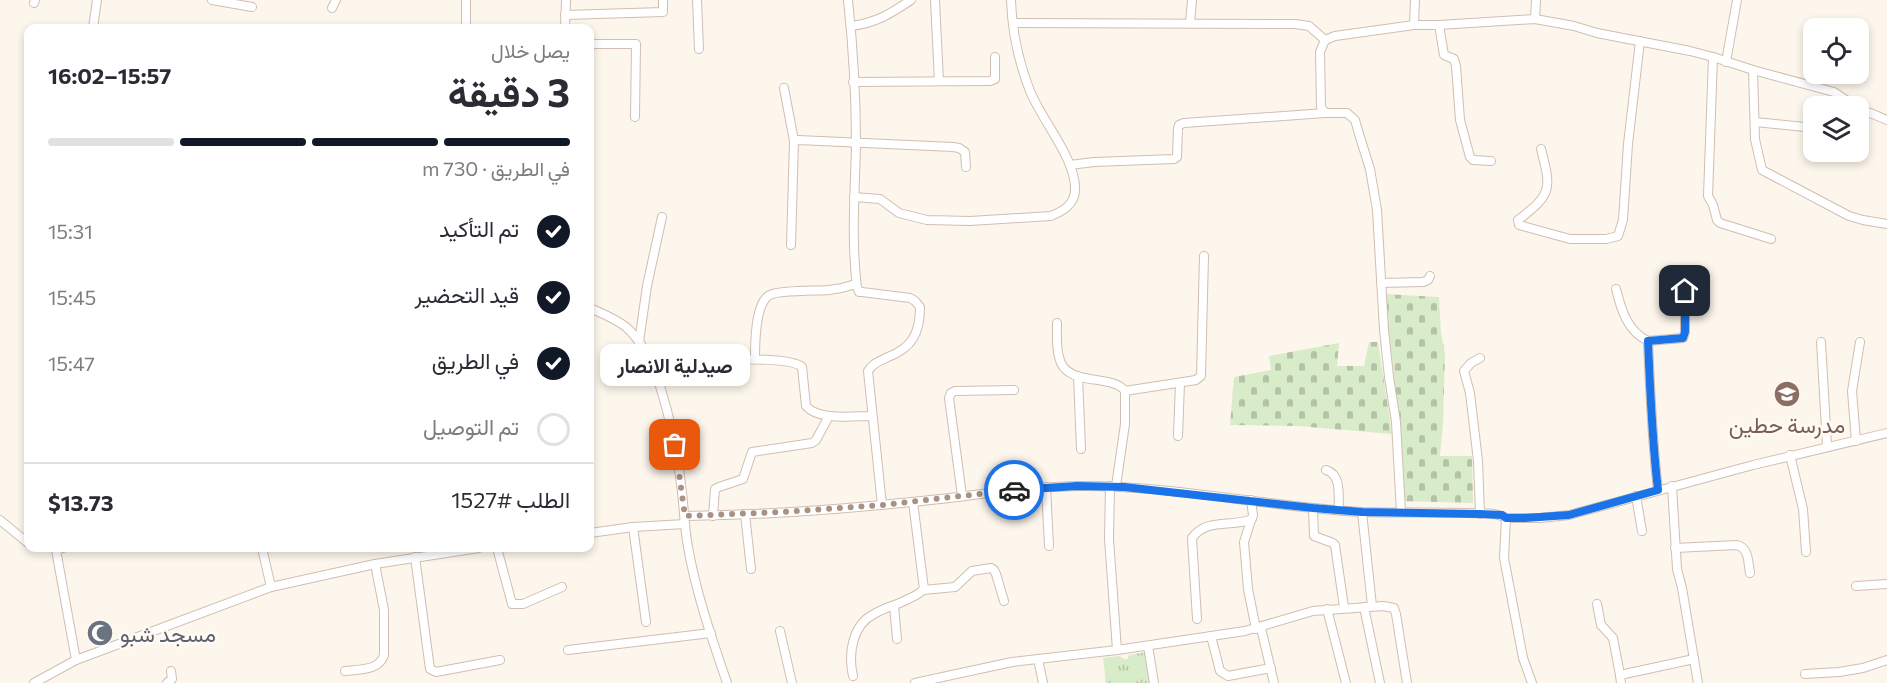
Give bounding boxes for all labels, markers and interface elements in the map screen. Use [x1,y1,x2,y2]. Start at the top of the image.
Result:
map controls [1803,18,1869,162]
button: locate [1803,18,1869,84]
text: يصل خلال [491,38,570,62]
text: 15:57–16:02 [48,62,171,89]
text: 3 دقيقة [448,67,570,115]
button: layers [1803,96,1869,162]
text: في الطريق · 730 m [422,156,570,180]
text: تم التأكيد [439,215,519,242]
icon: check [537,215,570,248]
text: 15:31 [48,219,93,243]
pin [1659,265,1710,316]
icon: home [1668,274,1701,307]
text: قيد التحضير [415,281,519,308]
icon: check [537,281,570,314]
text: 15:45 [48,285,96,309]
callout: صيدلية الانصار [600,343,750,385]
text: في الطريق [432,347,519,374]
icon: check [537,347,570,380]
text: 15:47 [48,351,95,375]
text: صيدلية الانصار [617,353,733,377]
school or university icon: مدرسة حطين [1772,379,1802,409]
place label: مدرسة حطين [1729,411,1845,439]
text: تم التوصيل [423,413,519,440]
pin [649,419,700,470]
icon: bag [658,428,691,461]
courier [984,460,1044,520]
icon: car [998,474,1031,507]
text: الطلب #1527 [451,486,570,513]
text: $13.73 [48,489,114,516]
mosque icon: مسجد شبو [85,618,115,648]
place label: مسجد شبو [120,620,216,648]

